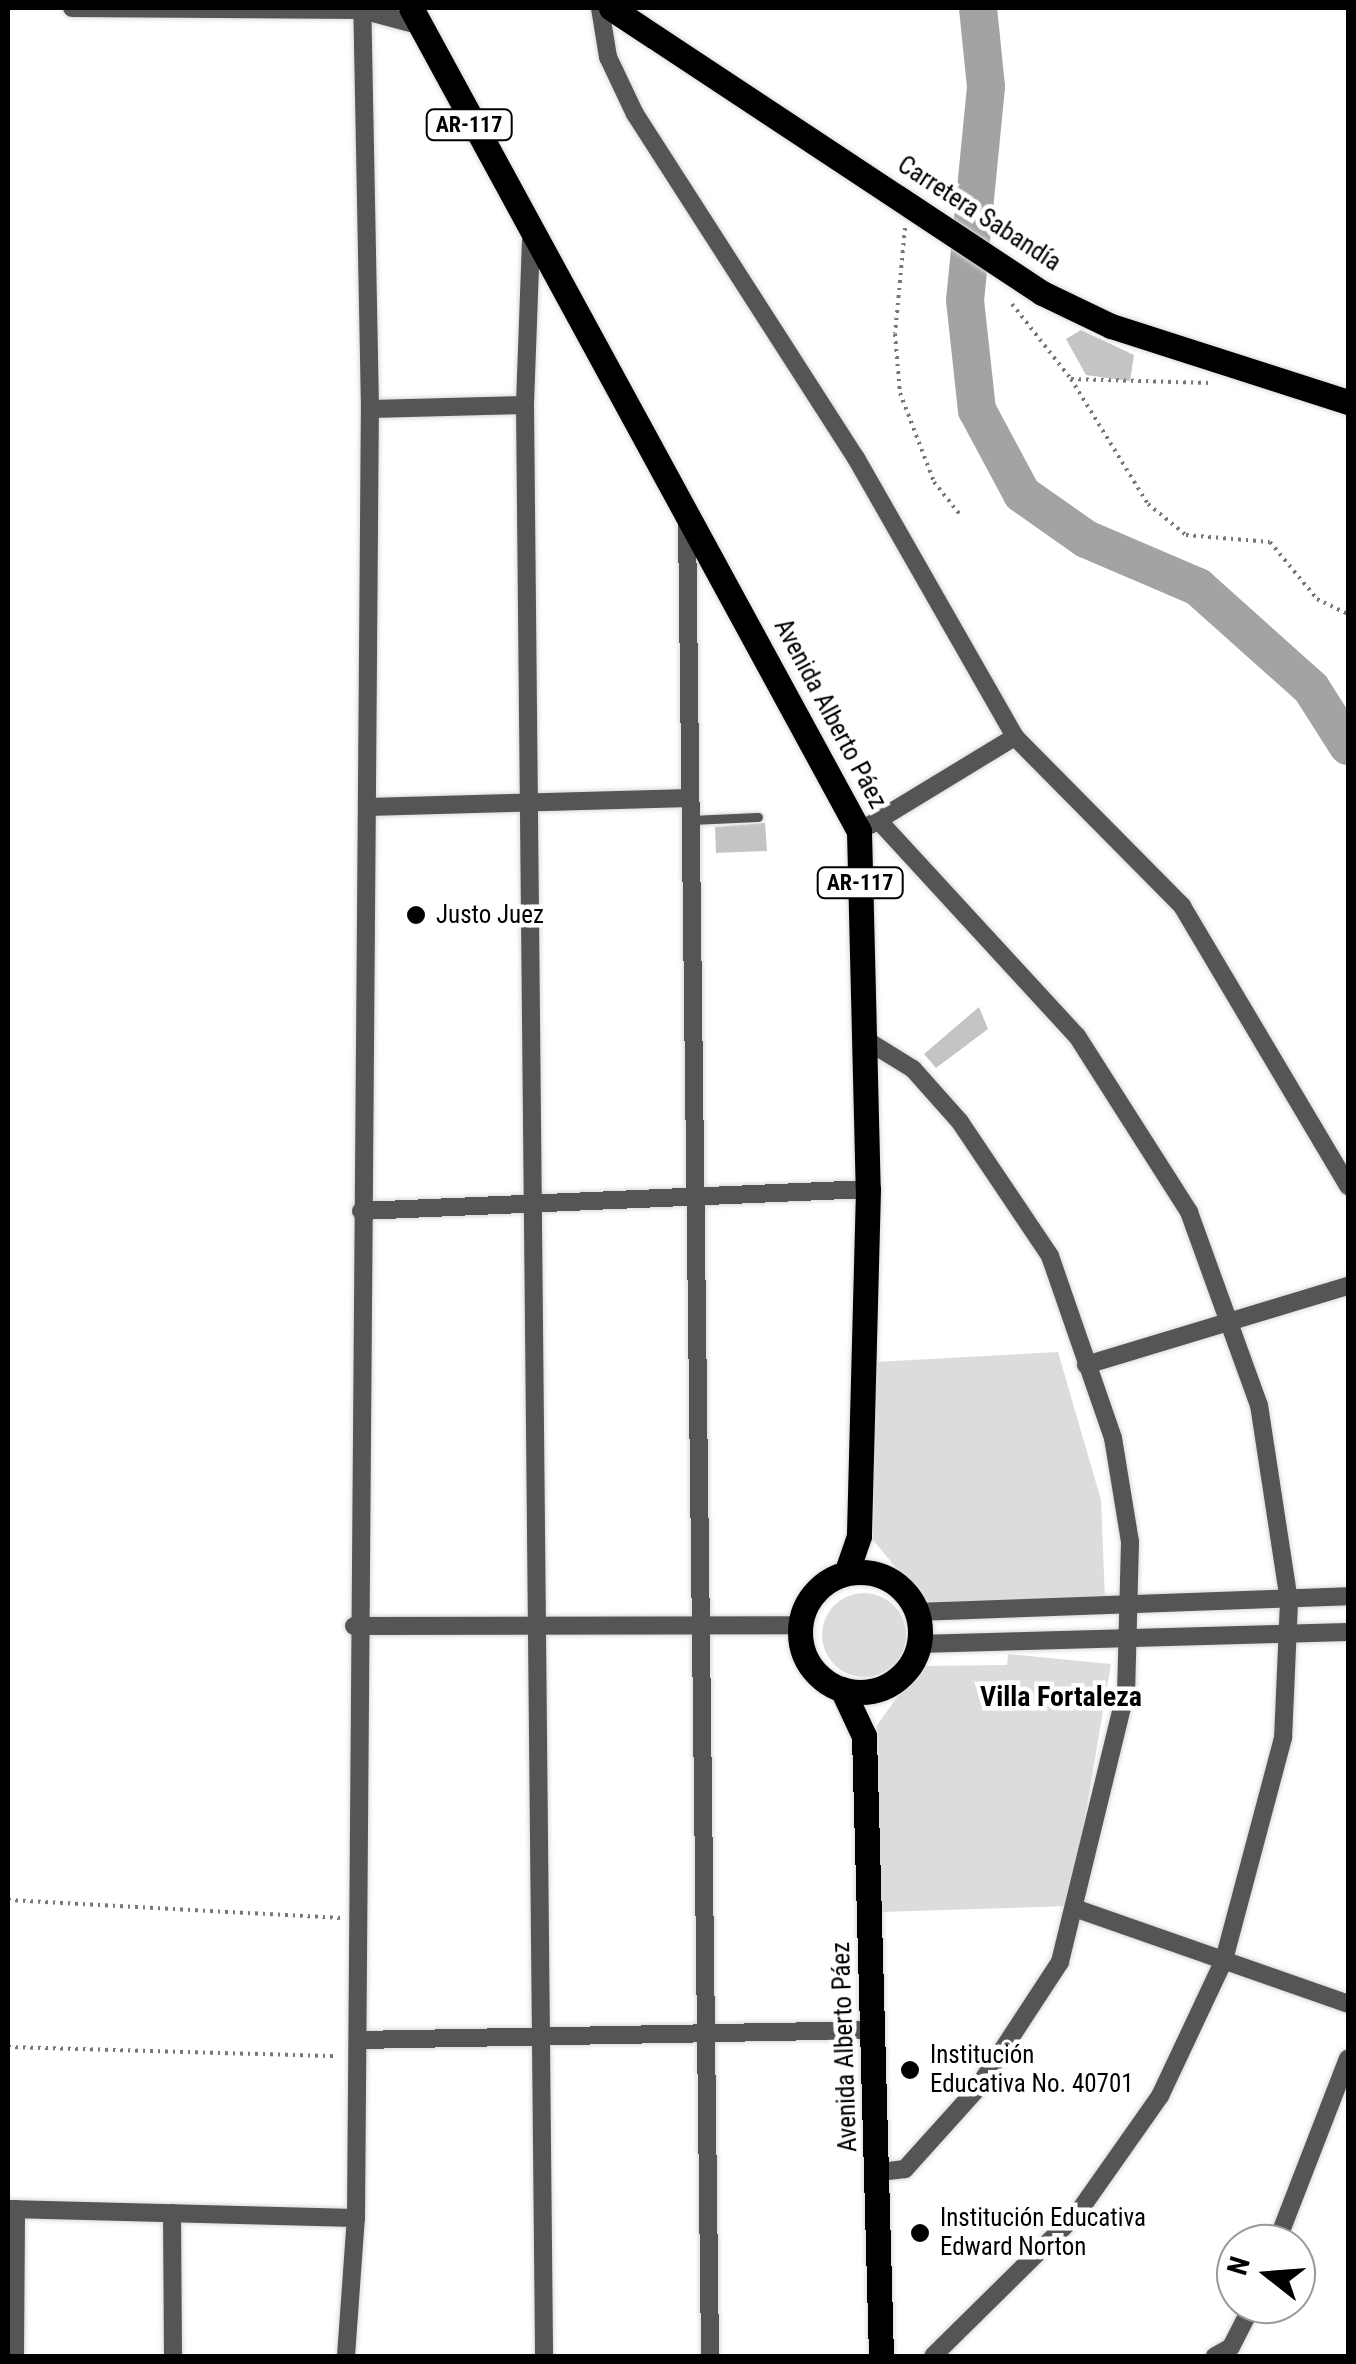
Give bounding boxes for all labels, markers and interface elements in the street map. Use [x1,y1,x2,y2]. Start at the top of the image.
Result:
road number: AR-117 [424,108,514,142]
street label: Carretera Sabandía [892,150,1066,278]
street label: Avenida Alberto Páez [767,614,893,814]
road number: AR-117 [815,866,905,900]
place label: Justo Juez [436,900,544,930]
marker: Justo Juez [405,904,427,926]
district label: Villa Fortaleza [980,1680,1142,1714]
street label: Avenida Alberto Páez [826,1941,864,2153]
place label: Institución Educativa No. 40701 [930,2041,1134,2100]
marker: Institución Educativa No. 40701 [899,2059,921,2081]
place label: Institución Educativa Edward Norton [940,2204,1146,2263]
marker: Institución Educativa Edward Norton [909,2222,931,2244]
north arrow [1216,2224,1316,2324]
text: N [1220,2253,1257,2279]

